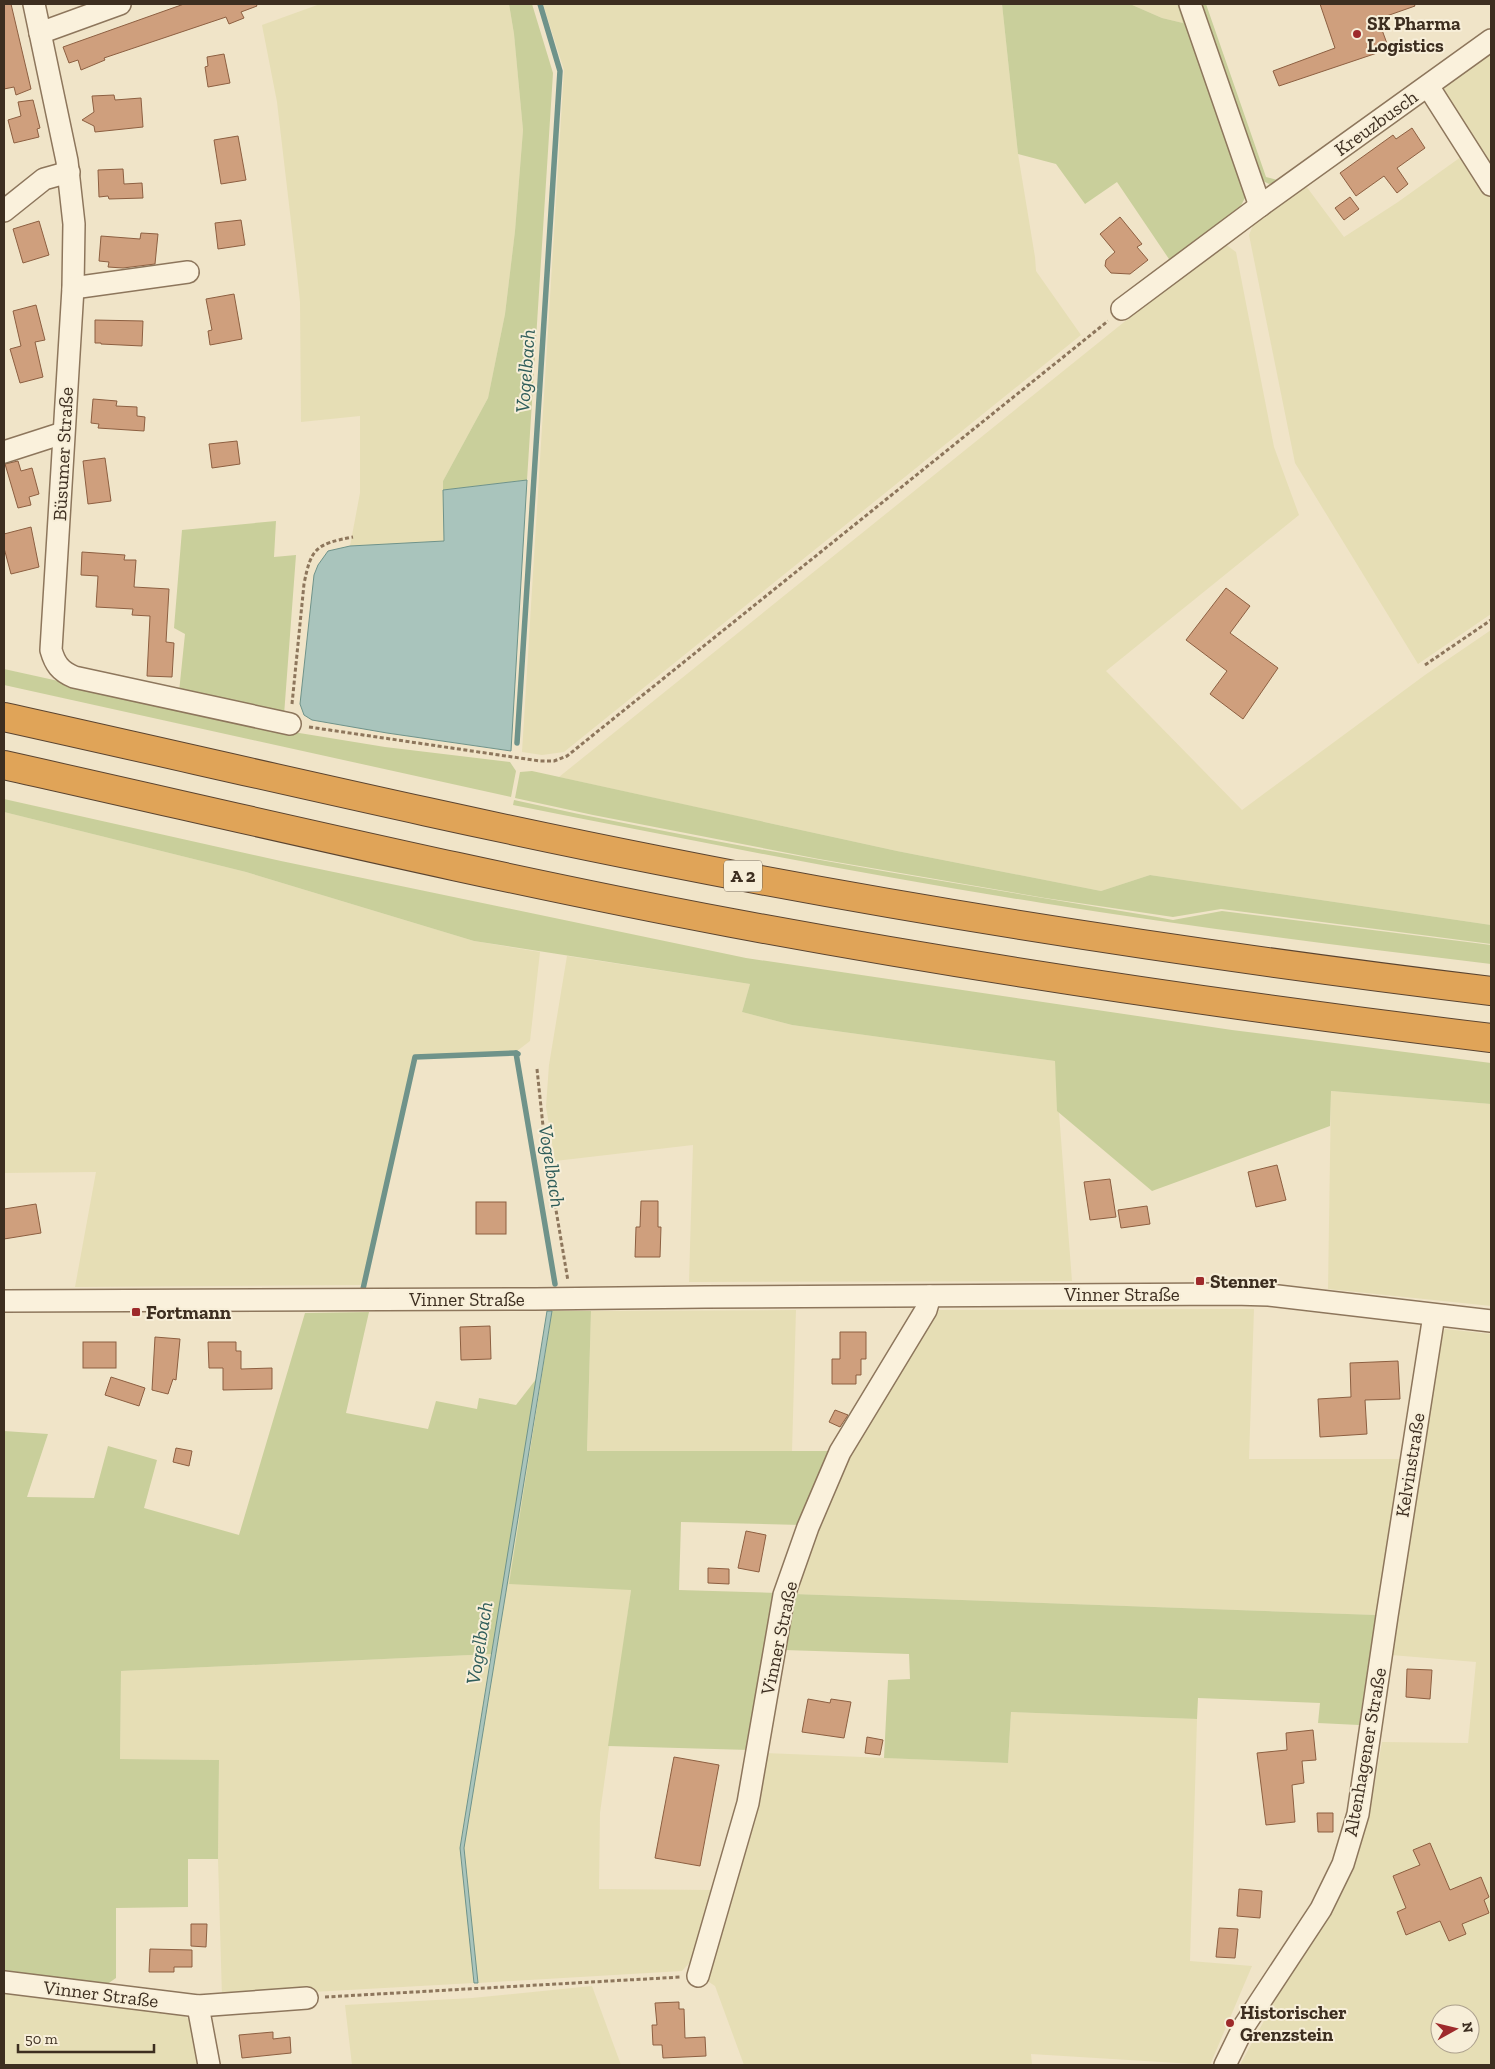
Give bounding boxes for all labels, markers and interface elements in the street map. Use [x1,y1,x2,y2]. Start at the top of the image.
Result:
place label: SK Pharma Logistics [1367,12,1461,57]
marker: SK Pharma Logistics [1351,28,1363,40]
street label: Kreuzbusch [1330,85,1422,161]
water label: Vogelbach [510,328,540,414]
street label: Büsumer Straße [48,386,78,522]
road number: A 2 [724,860,762,891]
water label: Vogelbach [534,1123,570,1209]
place label: Stenner [1210,1270,1278,1293]
marker: Stenner [1194,1275,1206,1287]
street label: Vinner Straße [1063,1283,1180,1306]
street label: Vinner Straße [408,1288,525,1311]
place label: Fortmann [146,1301,232,1324]
marker: Fortmann [130,1306,142,1318]
street label: Kelvinstraße [1390,1411,1430,1519]
street label: Vinner Straße [756,1579,802,1698]
water label: Vogelbach [461,1600,497,1686]
street label: Altenhagener Straße [1339,1666,1391,1838]
street label: Vinner Straße [41,1975,160,2012]
place label: Historischer Grenzstein [1240,2001,1347,2046]
north arrow [1430,2004,1480,2054]
marker: Historischer Grenzstein [1224,2017,1236,2029]
text: N [1458,2021,1477,2034]
scale bar [18,2022,154,2054]
text: 50 m [25,2030,58,2048]

